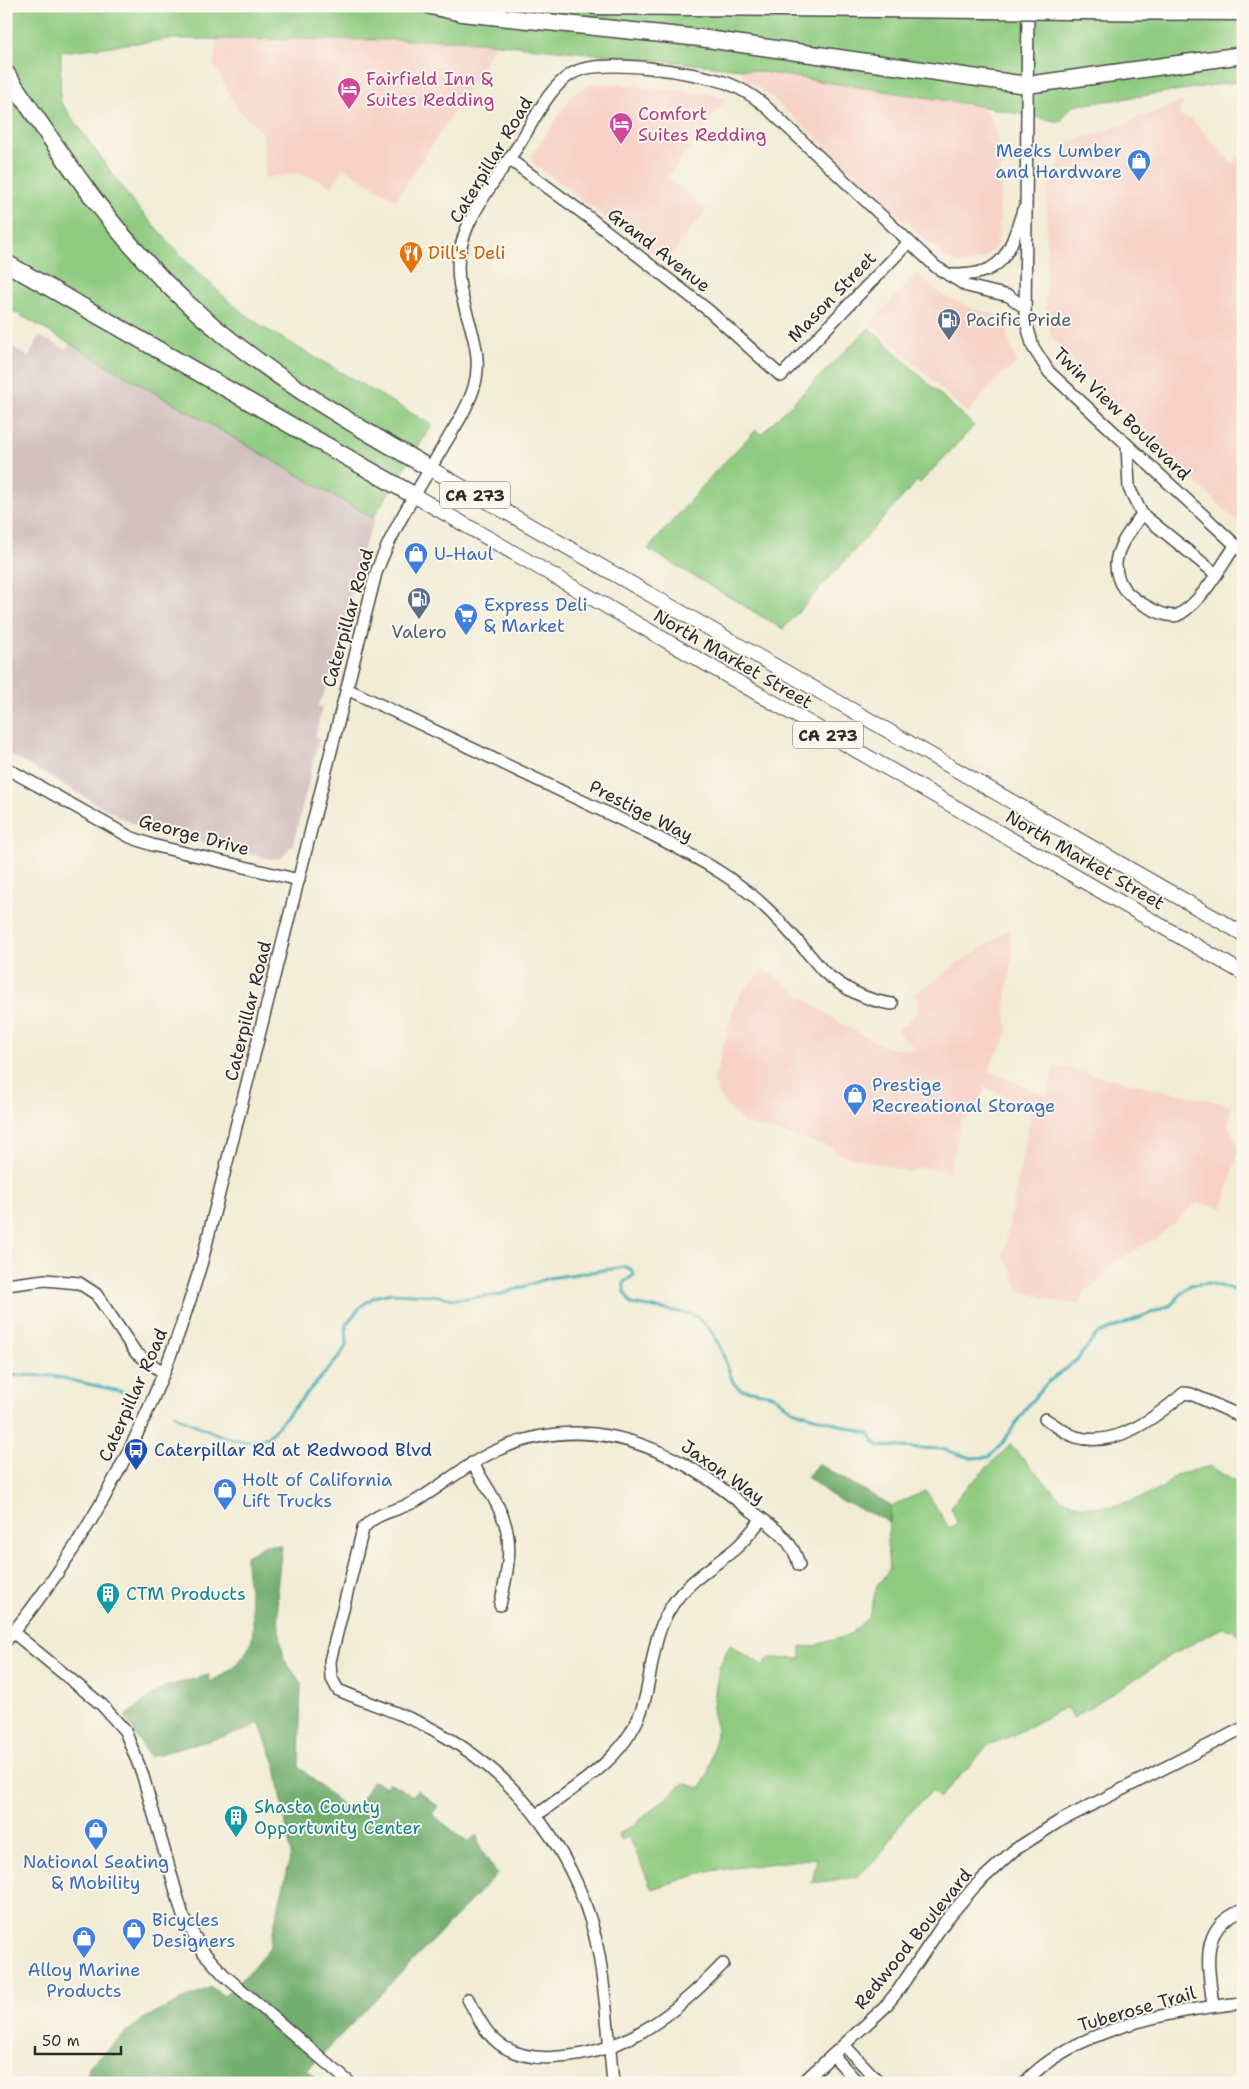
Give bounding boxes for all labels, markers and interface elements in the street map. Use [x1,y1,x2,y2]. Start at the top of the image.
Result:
place label: Fairfield Inn & Suites Redding [366,67,494,112]
hotel icon: Fairfield Inn & Suites Redding [336,76,362,110]
street label: Caterpillar Road [444,92,538,228]
place label: Comfort Suites Redding [638,102,766,147]
hotel icon: Comfort Suites Redding [608,111,634,145]
place label: Meeks Lumber and Hardware [995,139,1122,184]
shop icon: Meeks Lumber and Hardware [1126,148,1152,182]
street label: Grand Avenue [603,202,715,298]
restaurant icon: Dill's Deli [398,240,424,274]
place label: Dill's Deli [428,241,506,265]
street label: Mason Street [782,246,882,348]
fuel station icon: Pacific Pride [936,307,962,341]
place label: Pacific Pride [966,308,1071,332]
street label: Twin View Boulevard [1048,342,1196,486]
road number: CA 273 [440,482,510,508]
shop icon: U-Haul [403,541,429,575]
place label: U-Haul [434,542,494,566]
street label: Caterpillar Road [317,546,379,690]
fuel station icon: Valero [406,586,432,620]
place label: Express Deli & Market [484,593,588,638]
supermarket icon: Express Deli & Market [453,602,479,636]
street label: North Market Street [649,604,817,714]
place label: Valero [391,620,447,644]
road number: CA 273 [793,722,863,748]
street label: Prestige Way [585,775,697,847]
street label: North Market Street [1001,805,1169,915]
street label: George Drive [136,809,252,861]
street label: Caterpillar Road [219,938,277,1084]
place label: Prestige Recreational Storage [872,1073,1055,1118]
shop icon: Prestige Recreational Storage [842,1082,868,1116]
street label: Caterpillar Road [93,1325,173,1465]
street label: Jaxon Way [676,1434,770,1510]
bus stop icon: Caterpillar Rd at Redwood Blvd [123,1437,149,1471]
place label: Caterpillar Rd at Redwood Blvd [154,1438,432,1462]
place label: Holt of California Lift Trucks [242,1468,392,1513]
shop icon: Holt of California Lift Trucks [212,1477,238,1511]
building icon: CTM Products [95,1581,121,1615]
place label: CTM Products [126,1582,246,1606]
place label: Shasta County Opportunity Center [254,1795,421,1840]
building icon: Shasta County Opportunity Center [223,1804,249,1838]
shop icon: National Seating & Mobility [83,1817,109,1851]
place label: National Seating & Mobility [23,1850,169,1895]
street label: Redwood Boulevard [849,1864,977,2014]
place label: Bicycles Designers [152,1908,235,1953]
shop icon: Bicycles Designers [121,1917,147,1951]
shop icon: Alloy Marine Products [71,1925,97,1959]
place label: Alloy Marine Products [28,1958,140,2003]
street label: Tuberose Trail [1075,1981,1199,2037]
scale bar [35,2024,121,2056]
text: 50 m [42,2031,80,2051]

